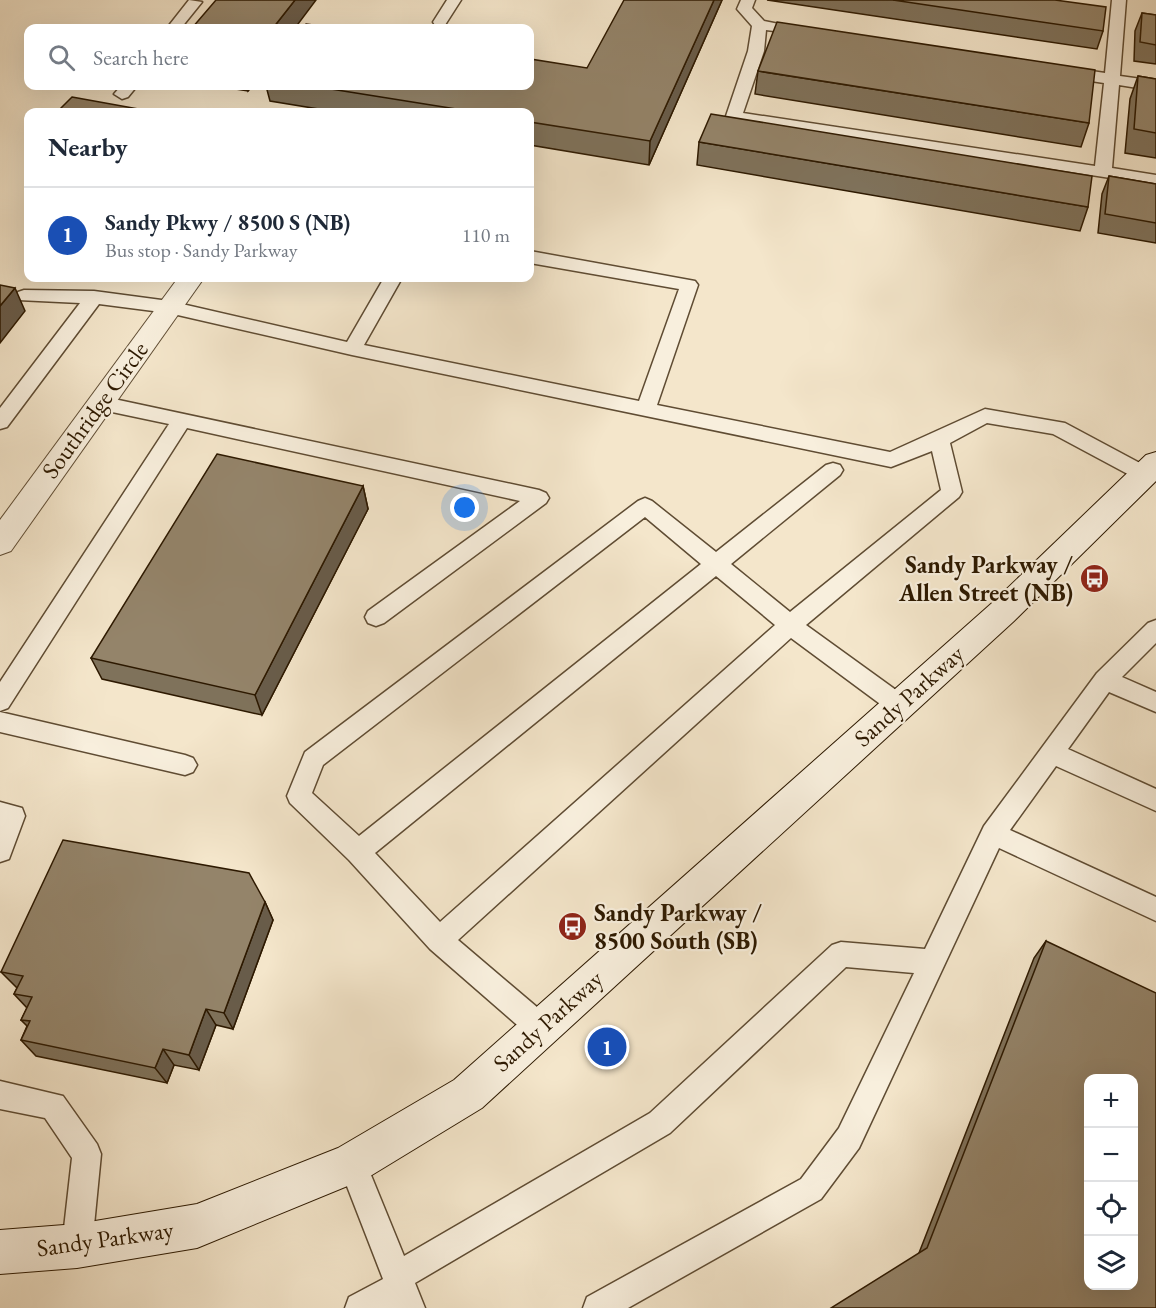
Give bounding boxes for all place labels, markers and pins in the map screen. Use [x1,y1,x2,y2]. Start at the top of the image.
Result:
place label: Sandy Parkway / Allen Street (NB) [898,549,1073,608]
bus stop icon: Sandy Parkway / Allen Street (NB) [1078,563,1110,595]
place label: Sandy Parkway / 8500 South (SB) [594,897,762,956]
bus stop icon: Sandy Parkway / 8500 South (SB) [557,911,589,943]
pin: 1 [588,1024,626,1070]

